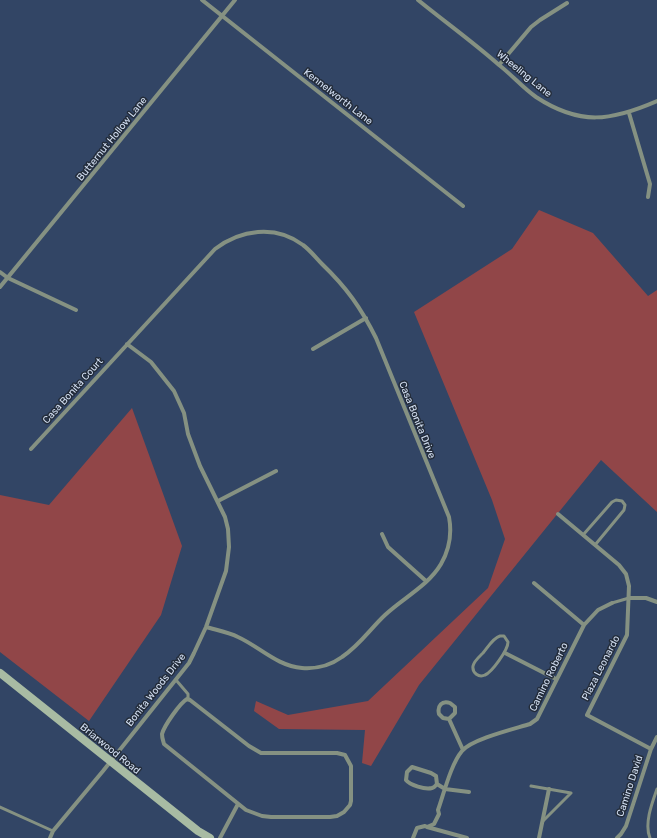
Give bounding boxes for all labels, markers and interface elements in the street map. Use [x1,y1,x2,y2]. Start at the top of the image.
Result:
street label: Wheeling Lane [494,48,554,100]
street label: Kennelworth Lane [301,66,375,128]
street label: Butternut Hollow Lane [74,94,150,184]
street label: Casa Bonita Court [40,356,106,426]
street label: Casa Bonita Drive [396,380,438,460]
street label: Plaza Leonardo [579,634,623,702]
street label: Camino Roberto [527,641,571,713]
street label: Bonita Woods Drive [124,651,188,729]
street label: Briarwood Road [78,721,142,777]
street label: Camino David [614,754,646,818]

